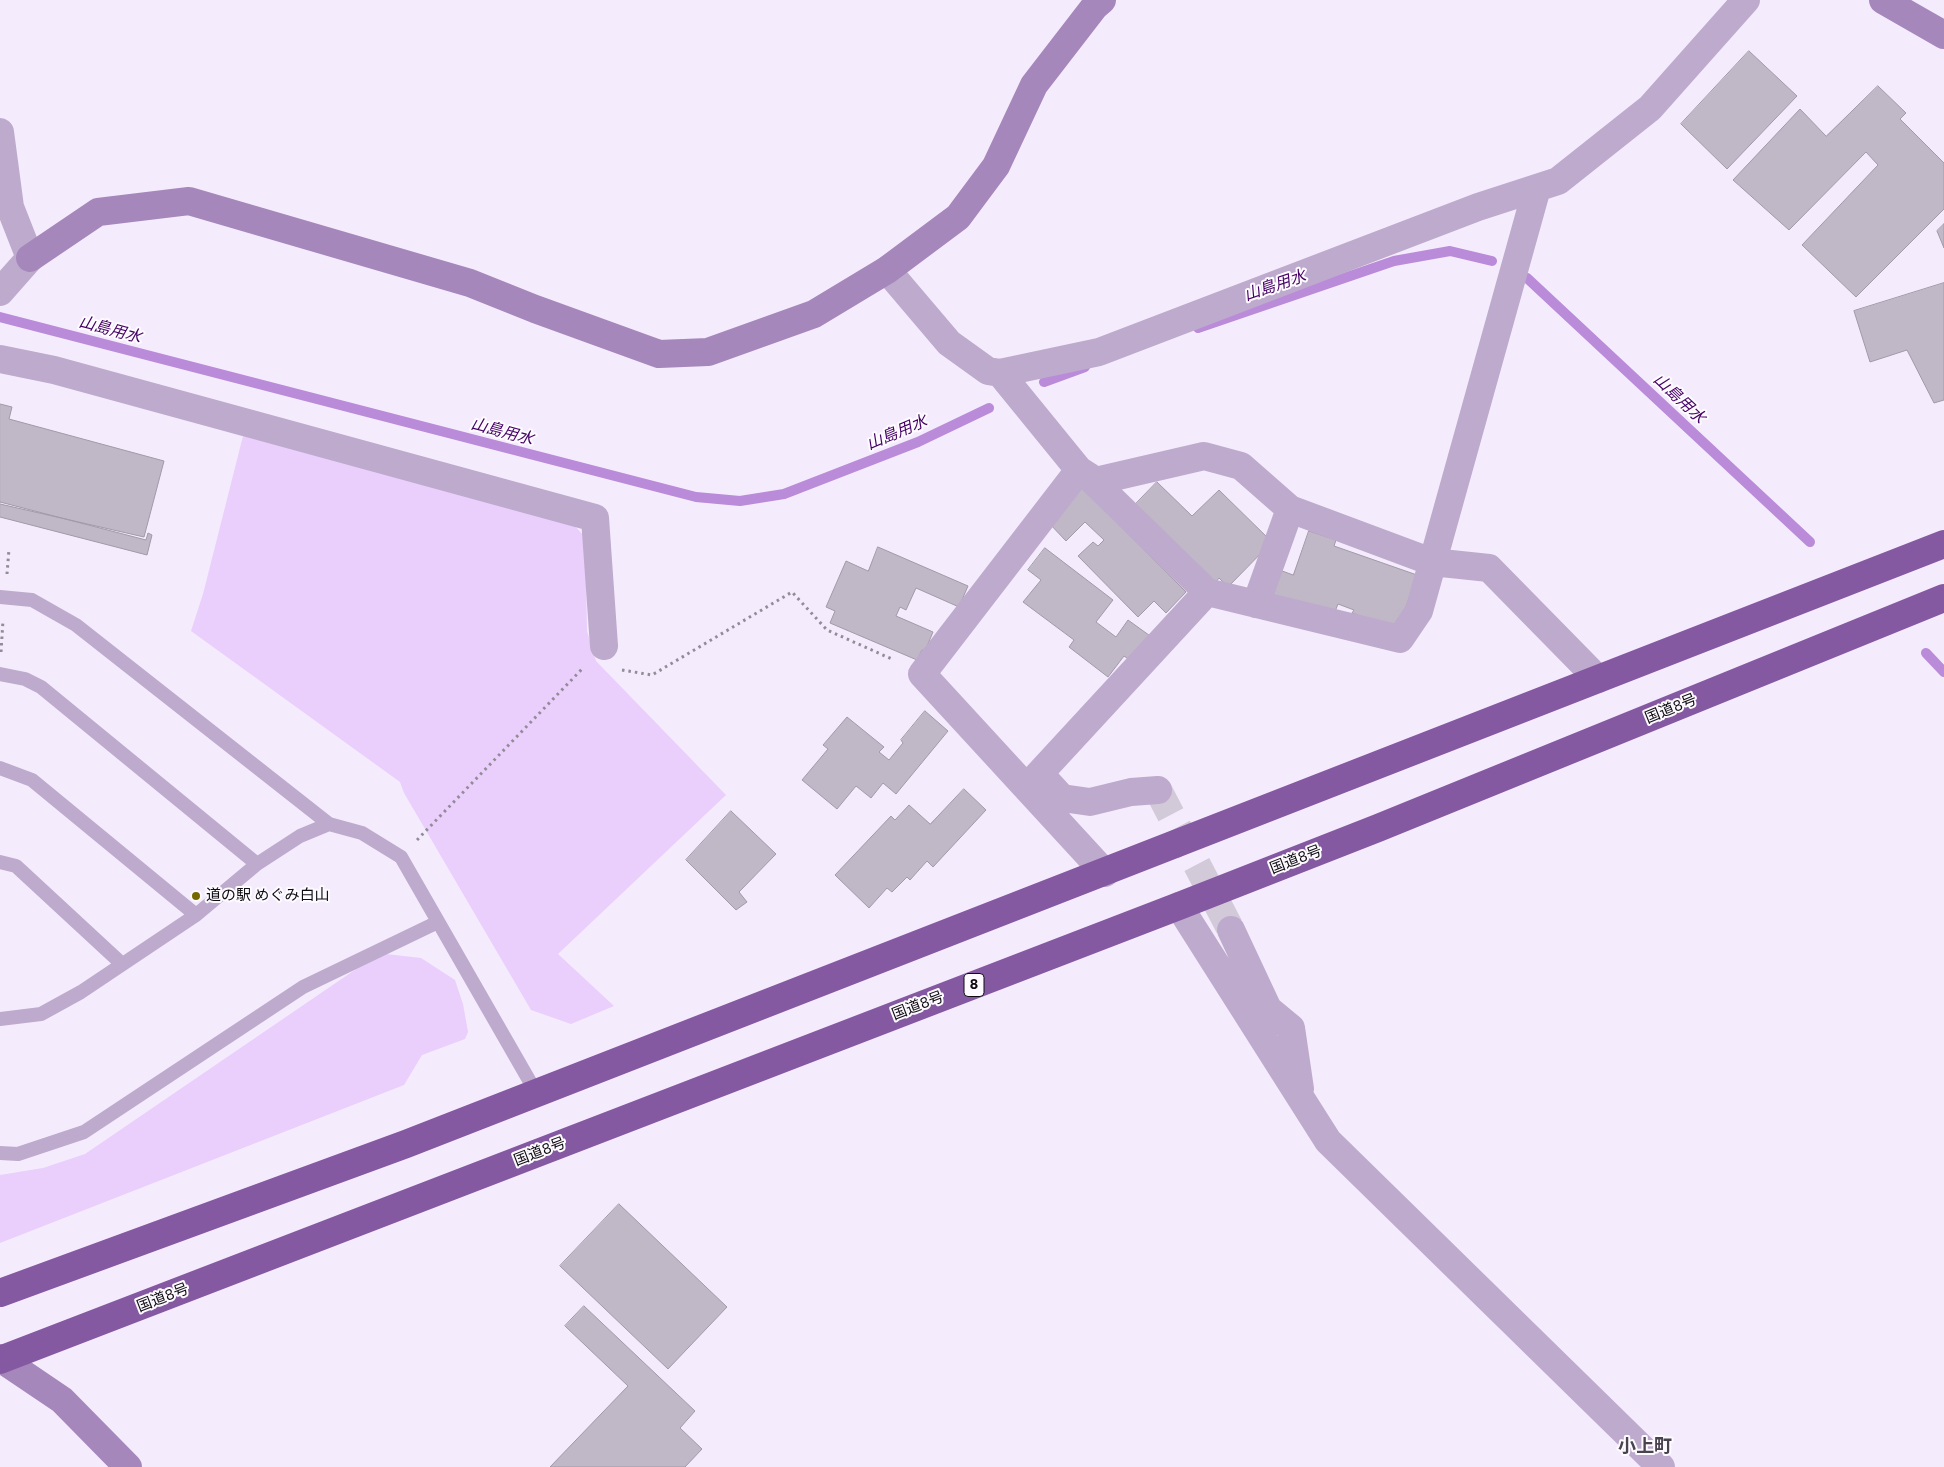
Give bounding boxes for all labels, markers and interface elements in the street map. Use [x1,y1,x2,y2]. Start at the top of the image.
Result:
water label: 山島用水 [1242,267,1308,305]
water label: 山島用水 [77,312,143,348]
water label: 山島用水 [1649,370,1709,428]
water label: 山島用水 [864,412,930,454]
water label: 山島用水 [469,414,535,450]
street label: 国道8号 [1643,691,1699,727]
street label: 国道8号 [1268,842,1324,878]
place label: 道の駅 めぐみ白山 [206,887,330,905]
marker: 道の駅 めぐみ白山 [190,890,202,902]
road number: 8 [964,974,984,996]
street label: 国道8号 [890,988,946,1024]
street label: 国道8号 [512,1134,568,1170]
street label: 国道8号 [135,1280,191,1316]
district label: 小上町 [1618,1436,1672,1458]

